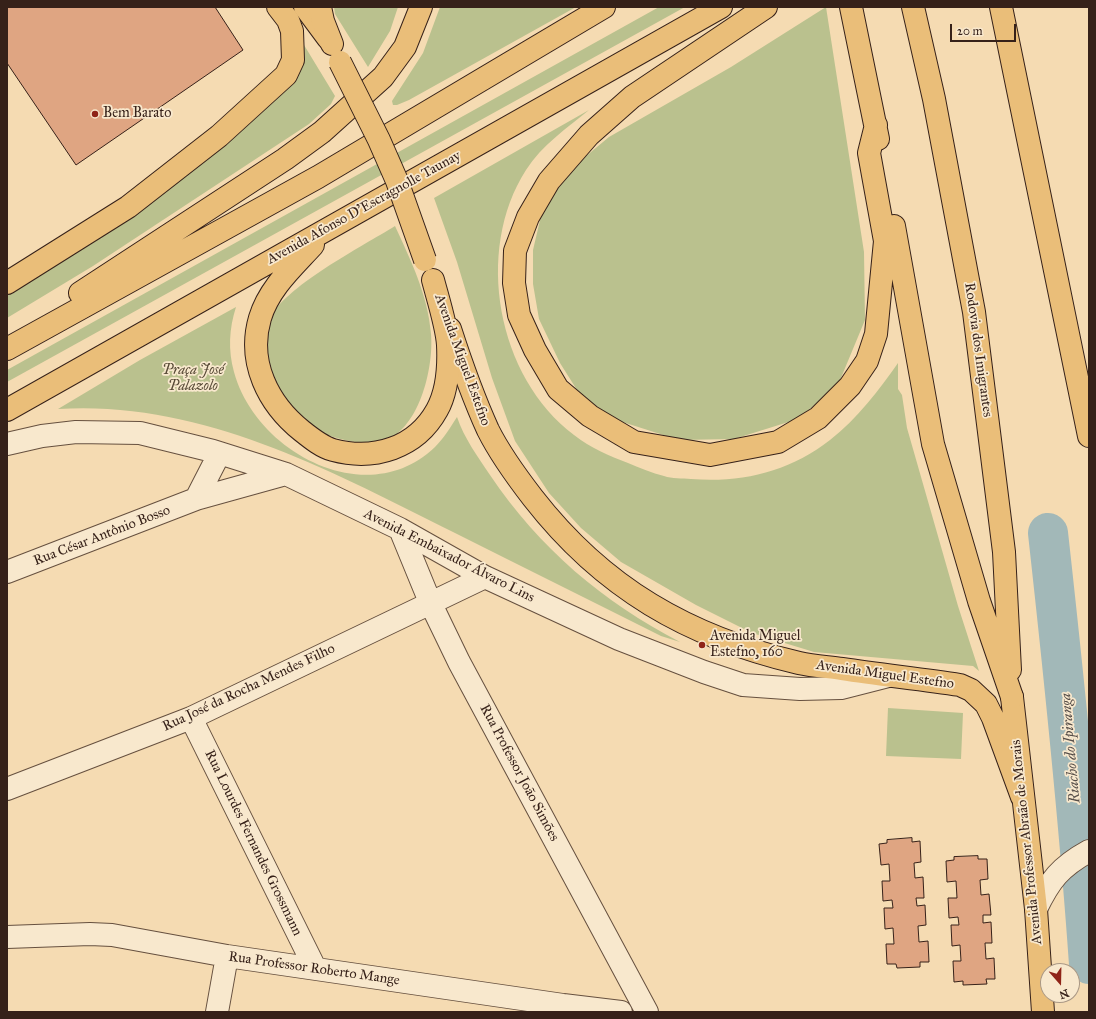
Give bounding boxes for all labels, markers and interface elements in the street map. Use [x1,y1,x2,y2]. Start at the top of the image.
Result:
scale bar [952,16,1018,42]
text: 20 m [957,24,983,38]
place label: Bem Barato [103,106,171,122]
marker: Bem Barato [90,109,100,119]
street label: Avenida Afonso D'Escragnolle Taunay [264,148,464,268]
street label: Rodovia dos Imigrantes [960,282,996,418]
street label: Avenida Miguel Estefno [430,292,494,428]
park label: Praça José Palazolo [162,363,224,396]
street label: Rua César Antônio Bosso [31,502,173,570]
street label: Avenida Embaixador Álvaro Lins [361,506,537,606]
place label: Avenida Miguel Estefno, 160 [710,629,801,662]
marker: Avenida Miguel Estefno, 160 [697,640,707,650]
street label: Rua José da Rocha Mendes Filho [160,641,338,735]
street label: Avenida Miguel Estefno [815,657,955,693]
water label: Riacho do Ipiranga [1057,692,1085,804]
street label: Rua Professor João Simões [476,702,562,844]
street label: Avenida Professor Abraão de Morais [1008,739,1046,945]
street label: Rua Lourdes Fernandes Grossmann [201,747,305,939]
street label: Rua Professor Roberto Mange [227,949,401,989]
north arrow [1040,963,1080,1003]
text: N [1057,986,1071,1002]

